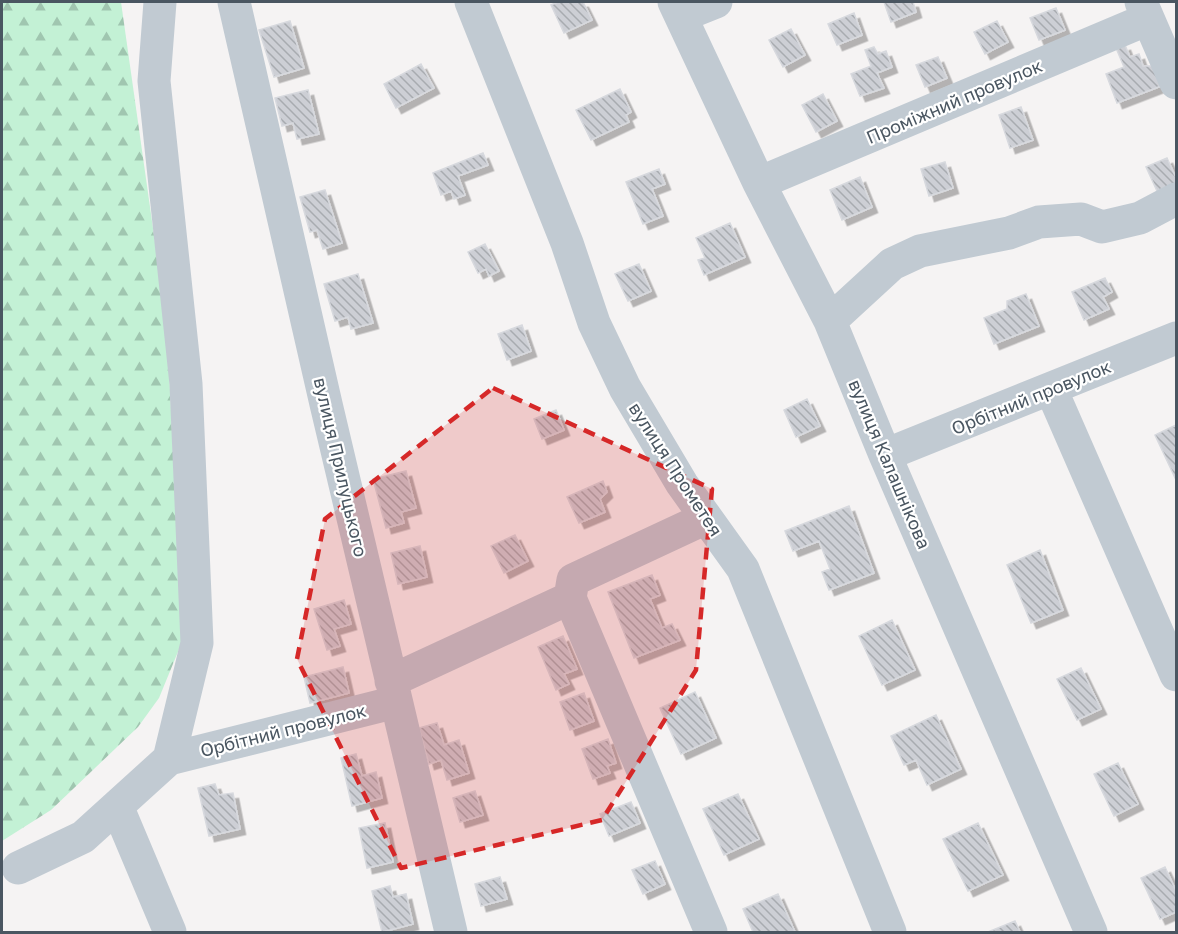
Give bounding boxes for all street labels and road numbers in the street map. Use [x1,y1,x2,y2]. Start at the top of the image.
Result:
street label: Проміжний провулок [863,54,1045,148]
street label: Орбітний провулок [948,355,1114,439]
street label: вулиця Прилуцького [310,375,372,559]
street label: вулиця Калашнікова [844,376,936,552]
street label: вулиця Прометея [625,398,727,540]
street label: Орбітний провулок [198,699,368,761]

